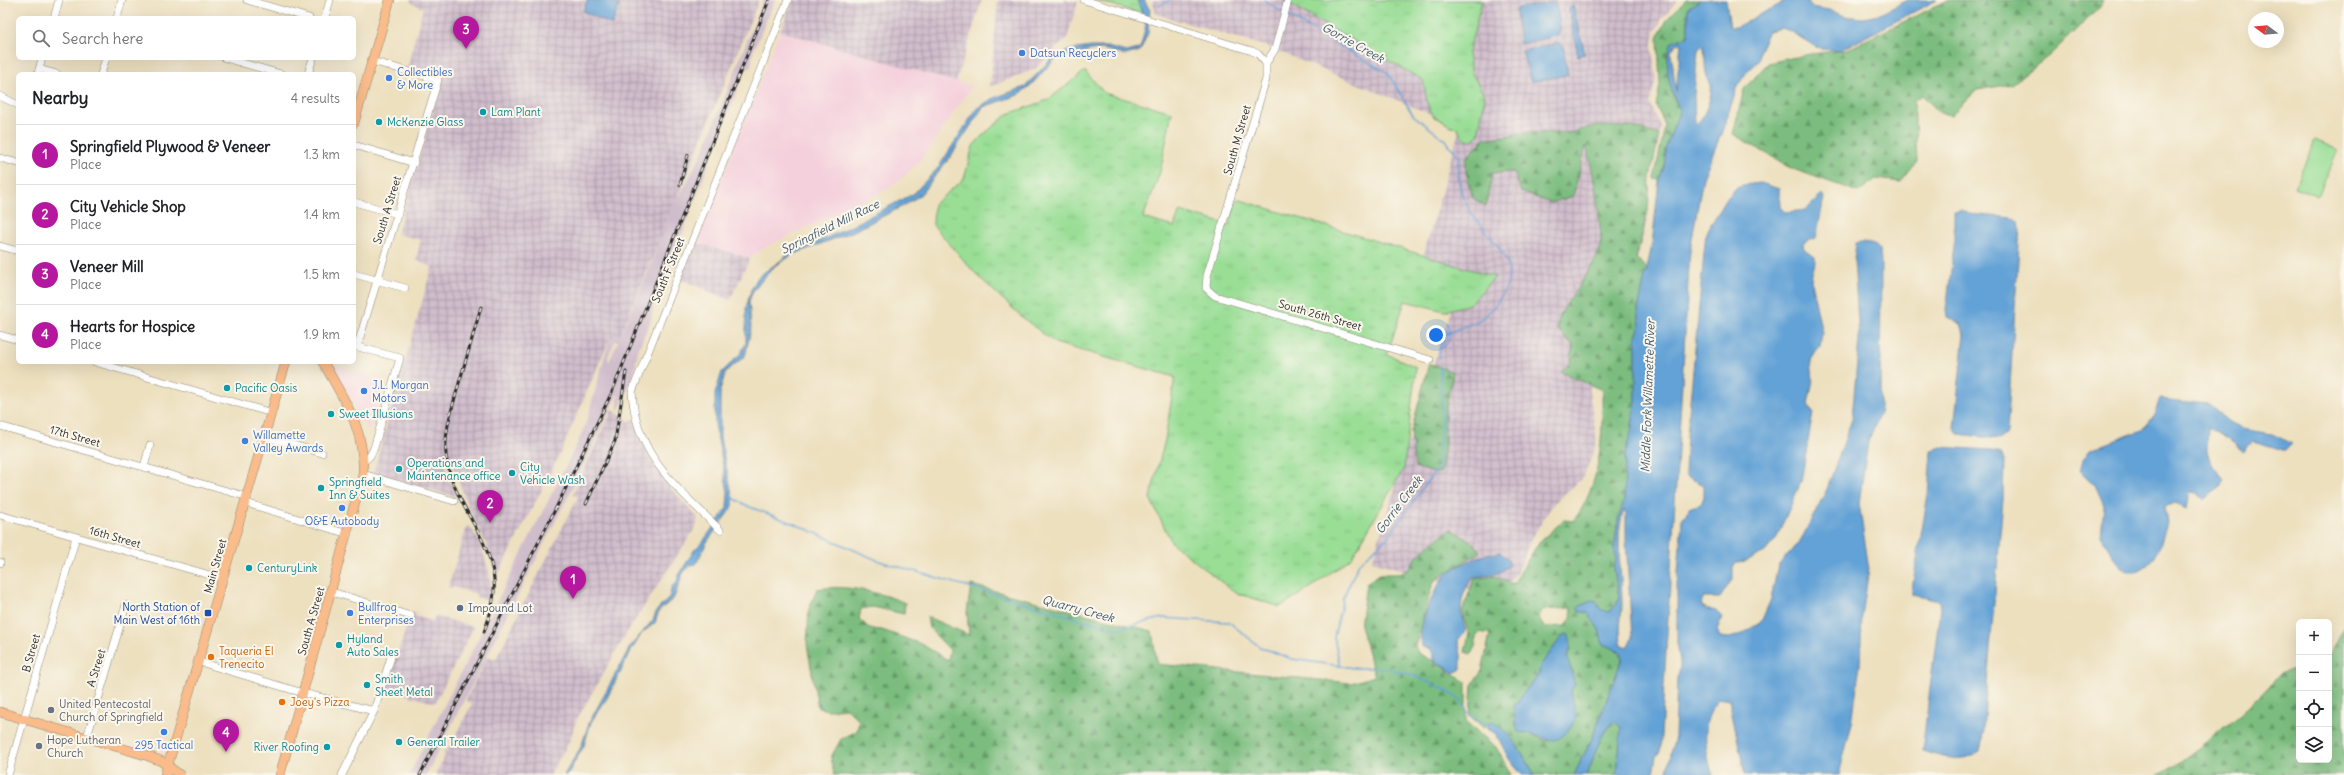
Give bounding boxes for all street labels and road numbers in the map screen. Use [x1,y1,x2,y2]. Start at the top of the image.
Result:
street label: South M Street [1220,103,1254,177]
street label: South A Street [370,174,404,246]
street label: South F Street [648,235,688,305]
street label: South 26th Street [1277,296,1363,334]
street label: 17th Street [48,422,102,450]
street label: 16th Street [88,523,143,551]
street label: Main Street [201,537,230,595]
street label: South A Street [295,585,328,657]
street label: B Street [19,632,43,674]
street label: A Street [84,647,108,689]

